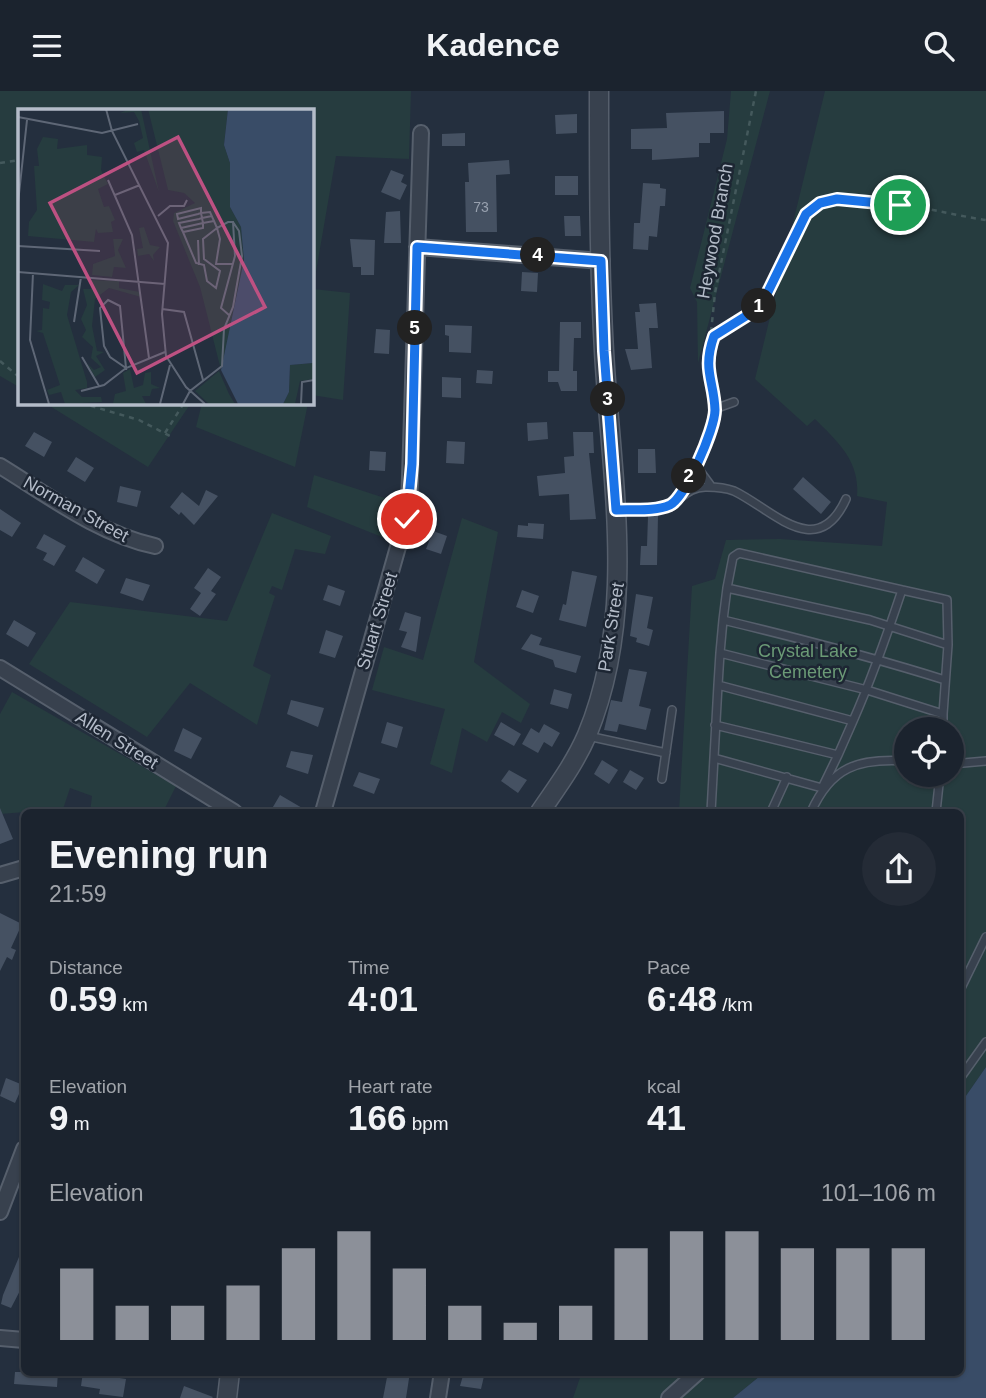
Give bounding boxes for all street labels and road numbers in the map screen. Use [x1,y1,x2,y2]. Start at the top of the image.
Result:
street label: Heywood Branch [693,162,737,300]
street label: Norman Street [20,472,132,546]
street label: Stuart Street [353,570,401,672]
street label: Park Street [594,581,628,673]
street label: Allen Street [72,707,162,773]

